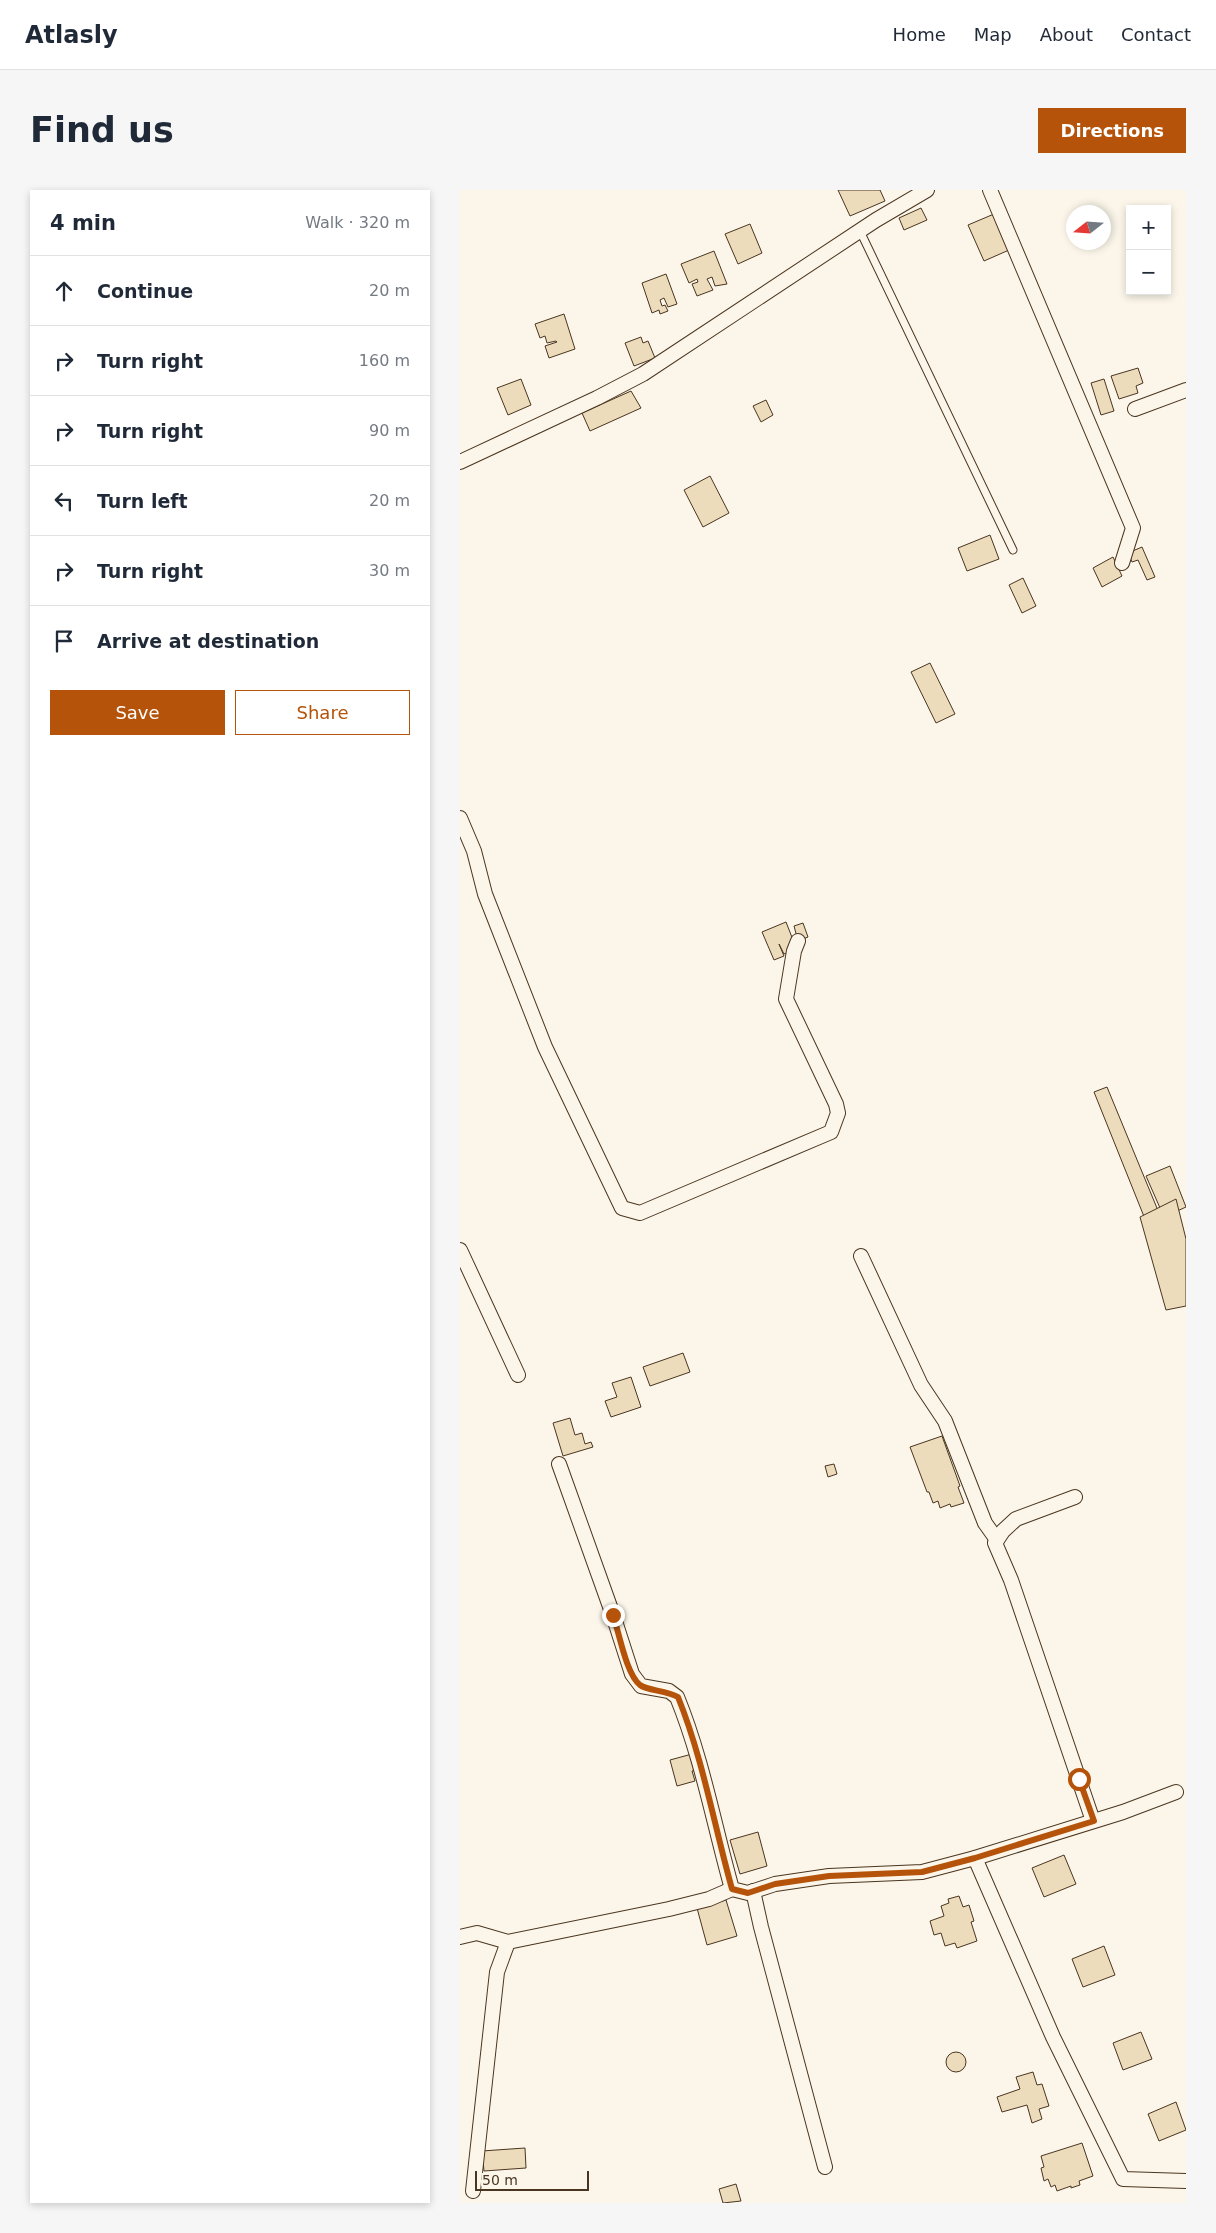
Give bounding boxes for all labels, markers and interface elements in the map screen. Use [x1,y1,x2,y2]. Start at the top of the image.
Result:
text: Atlasly [25,21,118,49]
text: Home [893,24,946,45]
text: Map [974,24,1012,45]
text: About [1040,24,1093,45]
text: Contact [1121,24,1191,45]
button: Directions [1038,108,1186,153]
text: Find us [30,110,174,150]
north arrow [1066,205,1111,250]
map controls [1126,205,1171,295]
button: + [1126,205,1171,250]
text: 4 min [50,211,116,235]
text: Walk · 320 m [305,213,410,232]
button: − [1126,250,1171,295]
icon: ahead [50,277,78,305]
text: Continue [97,280,193,302]
text: 20 m [369,281,410,300]
icon: right [50,347,78,375]
text: Turn right [97,350,203,372]
text: 160 m [359,351,410,370]
icon: right [50,417,78,445]
text: Turn right [97,420,203,442]
text: 90 m [369,421,410,440]
icon: left [50,487,78,515]
text: Turn left [97,490,188,512]
text: 20 m [369,491,410,510]
icon: right [50,557,78,585]
text: Turn right [97,560,203,582]
text: 30 m [369,561,410,580]
icon: arrive [50,627,78,655]
text: Arrive at destination [97,630,319,652]
button: Save [50,690,225,735]
button: Share [235,690,410,735]
route end [602,1604,625,1627]
route start [1068,1768,1091,1791]
scale bar [475,2168,589,2191]
text: 50 m [482,2172,518,2188]

